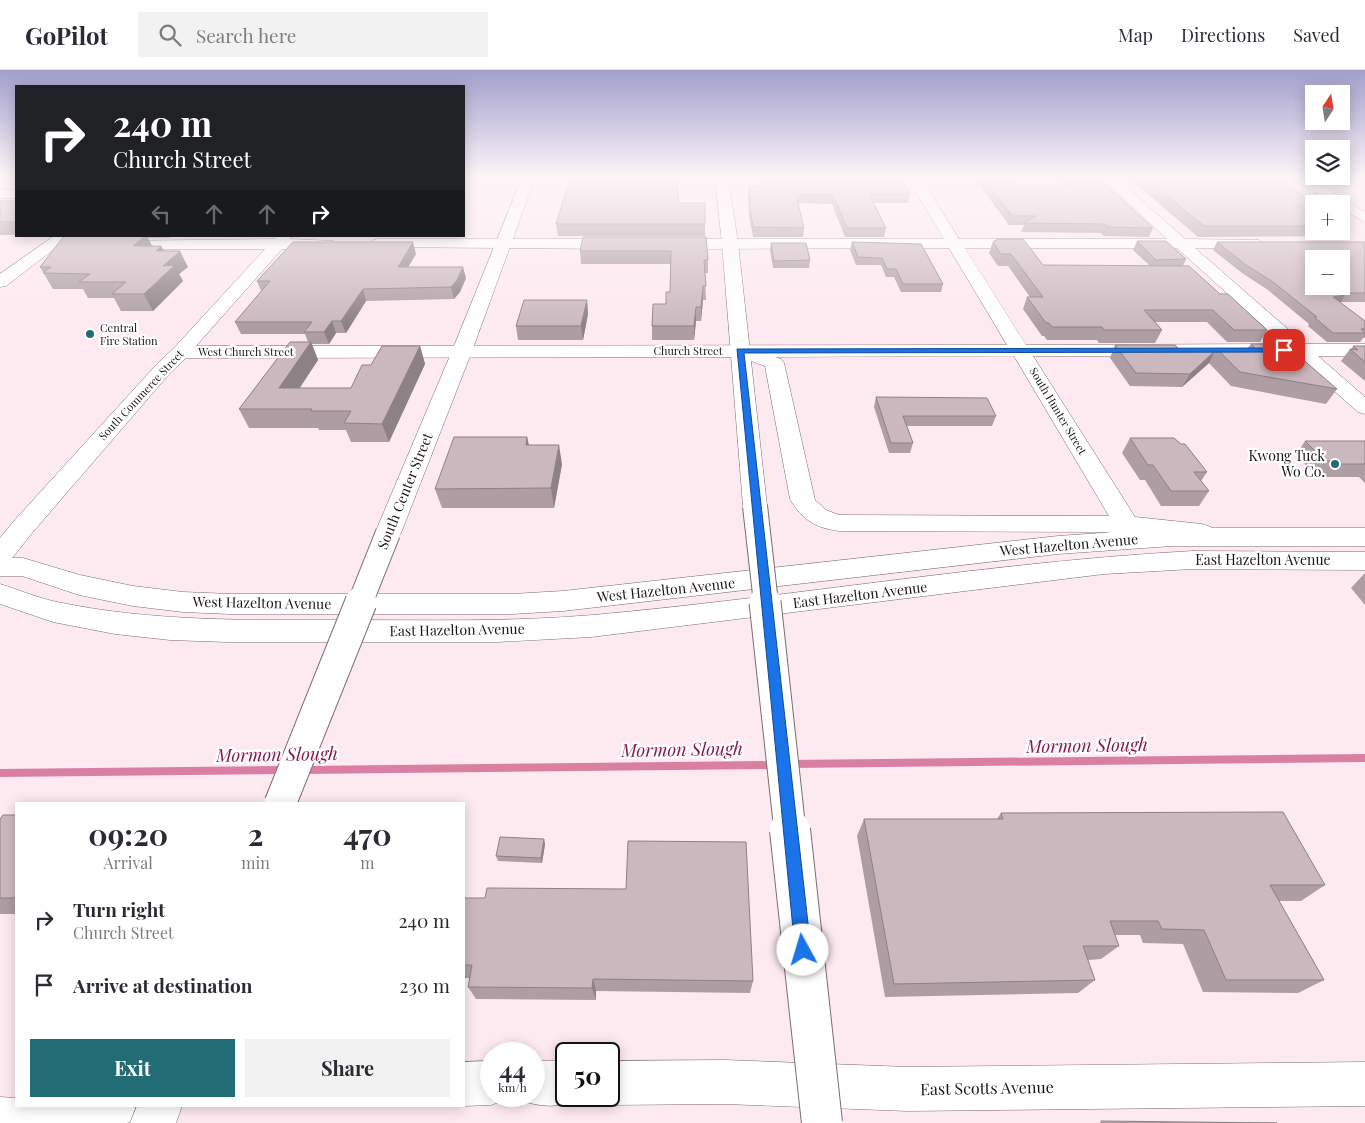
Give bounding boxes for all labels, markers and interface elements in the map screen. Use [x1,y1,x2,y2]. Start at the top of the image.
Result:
search box [138,12,488,57]
text: GoPilot [25,19,108,51]
icon: search [156,21,184,49]
text: Search here [196,22,296,48]
text: Map [1118,23,1153,47]
text: Directions [1181,23,1265,47]
text: Saved [1293,23,1340,47]
north arrow [1305,85,1350,130]
map controls [1305,85,1350,295]
text: 240 m [113,99,212,146]
icon: right [30,105,95,170]
button: layers [1305,140,1350,185]
text: Church Street [113,144,251,174]
button: + [1305,195,1350,240]
icon: left [147,200,175,228]
icon: ahead [200,200,228,228]
icon: ahead [253,200,281,228]
icon: right [306,200,334,228]
button: − [1305,250,1350,295]
place label: Central Fire Station [100,320,158,348]
marker: Central Fire Station [84,328,96,340]
pin [1263,329,1305,371]
icon: arrive [1270,336,1298,364]
street label: Church Street [653,343,723,358]
street label: West Church Street [197,344,294,359]
street label: South Commerce Street [95,346,186,443]
street label: South Hunter Street [1026,364,1090,457]
street label: South Center Street [372,429,437,552]
place label: Kwong Tuck Wo Co. [1248,446,1325,481]
marker: Kwong Tuck Wo Co. [1329,458,1341,470]
street label: West Hazelton Avenue [998,529,1139,560]
street label: East Hazelton Avenue [1195,550,1331,569]
street label: West Hazelton Avenue [595,573,736,606]
street label: East Hazelton Avenue [792,577,928,612]
street label: West Hazelton Avenue [192,592,332,613]
street label: East Hazelton Avenue [389,619,525,640]
water label: Mormon Slough [1025,732,1148,758]
water label: Mormon Slough [620,736,743,762]
water label: Mormon Slough [215,741,338,767]
text: 09:20 [88,814,168,854]
text: 2 [248,814,263,854]
text: 470 [343,814,392,854]
text: Arrival [104,852,153,873]
text: min [241,852,270,873]
text: m [360,852,374,873]
text: Turn right [73,896,165,922]
icon: right [30,906,58,934]
text: 240 m [399,907,450,933]
text: Church Street [73,922,174,943]
position arrow [776,923,828,975]
icon: arrive [30,971,58,999]
text: Arrive at destination [73,972,253,998]
text: 230 m [399,972,450,998]
button: Exit [30,1039,235,1097]
button: Share [245,1039,450,1097]
speed limit sign: 50 [555,1042,620,1107]
text: 44 [499,1052,526,1085]
street label: East Scotts Avenue [920,1076,1054,1099]
text: km/h [498,1079,527,1095]

